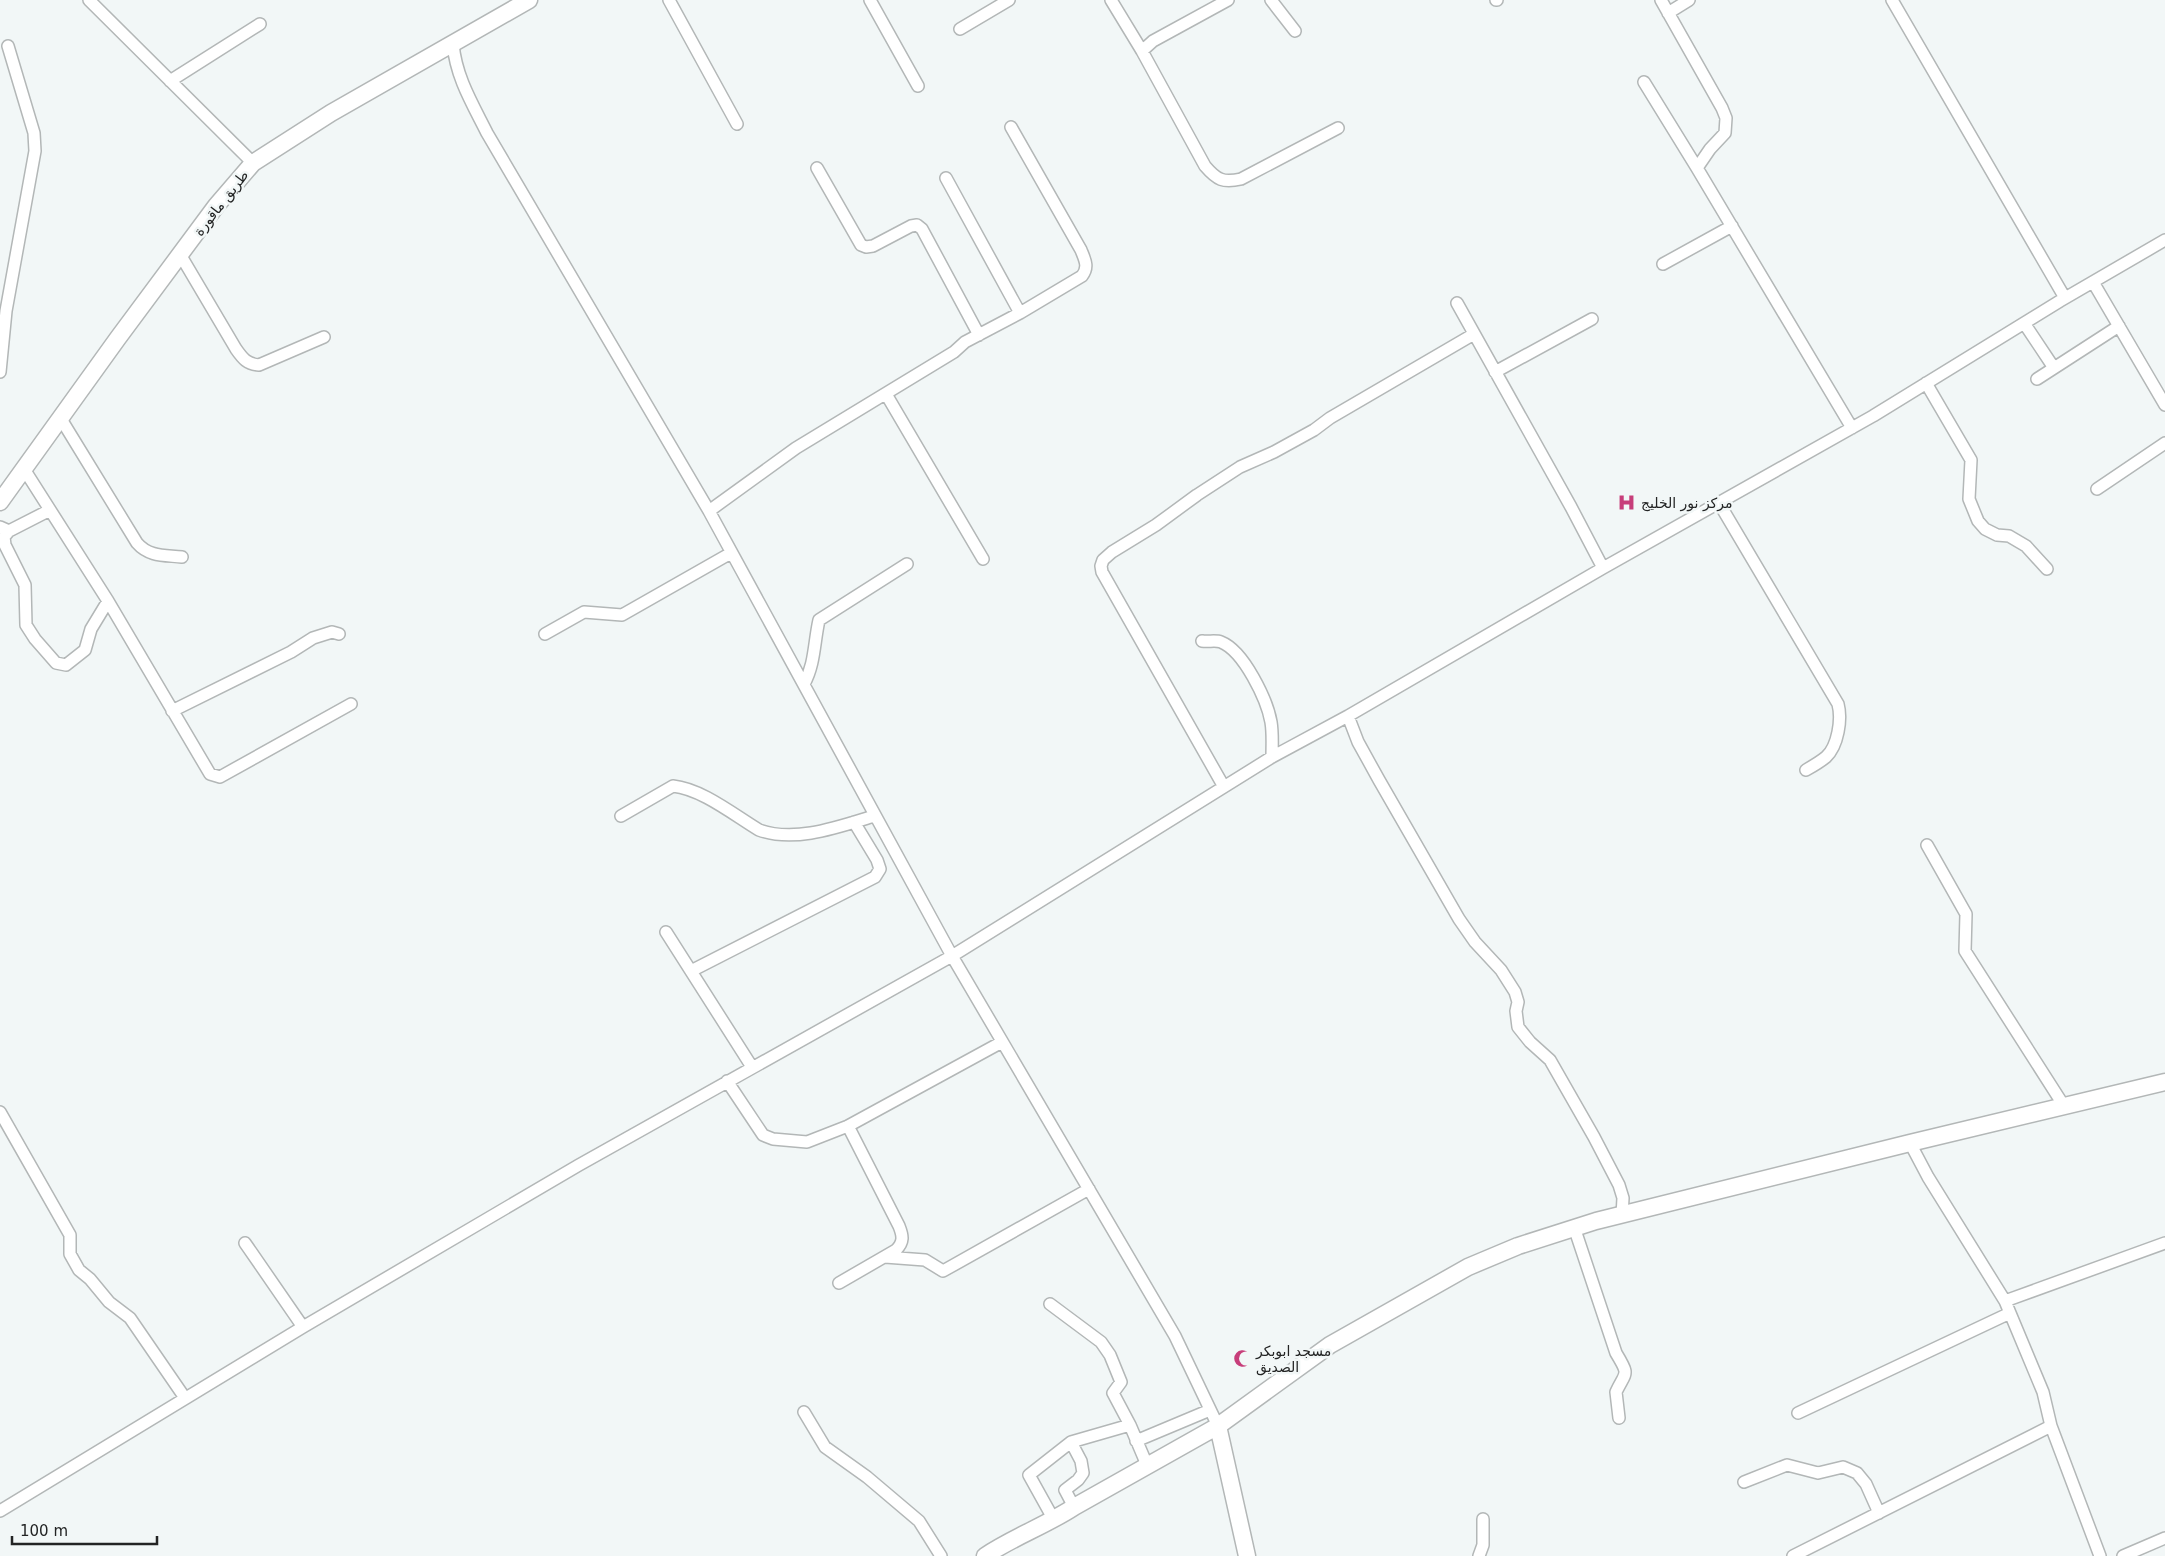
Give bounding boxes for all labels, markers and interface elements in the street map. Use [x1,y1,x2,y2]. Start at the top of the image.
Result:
street label: طريق ماقورة [190,167,252,240]
hospital icon: مركز نور الخليج [1617,493,1637,513]
place label: مركز نور الخليج [1641,495,1733,512]
place label: مسجد ابوبكر الصديق [1255,1343,1331,1376]
mosque icon: مسجد ابوبكر الصديق [1232,1349,1252,1369]
scale bar [12,1514,158,1546]
text: 100 m [20,1522,68,1540]

